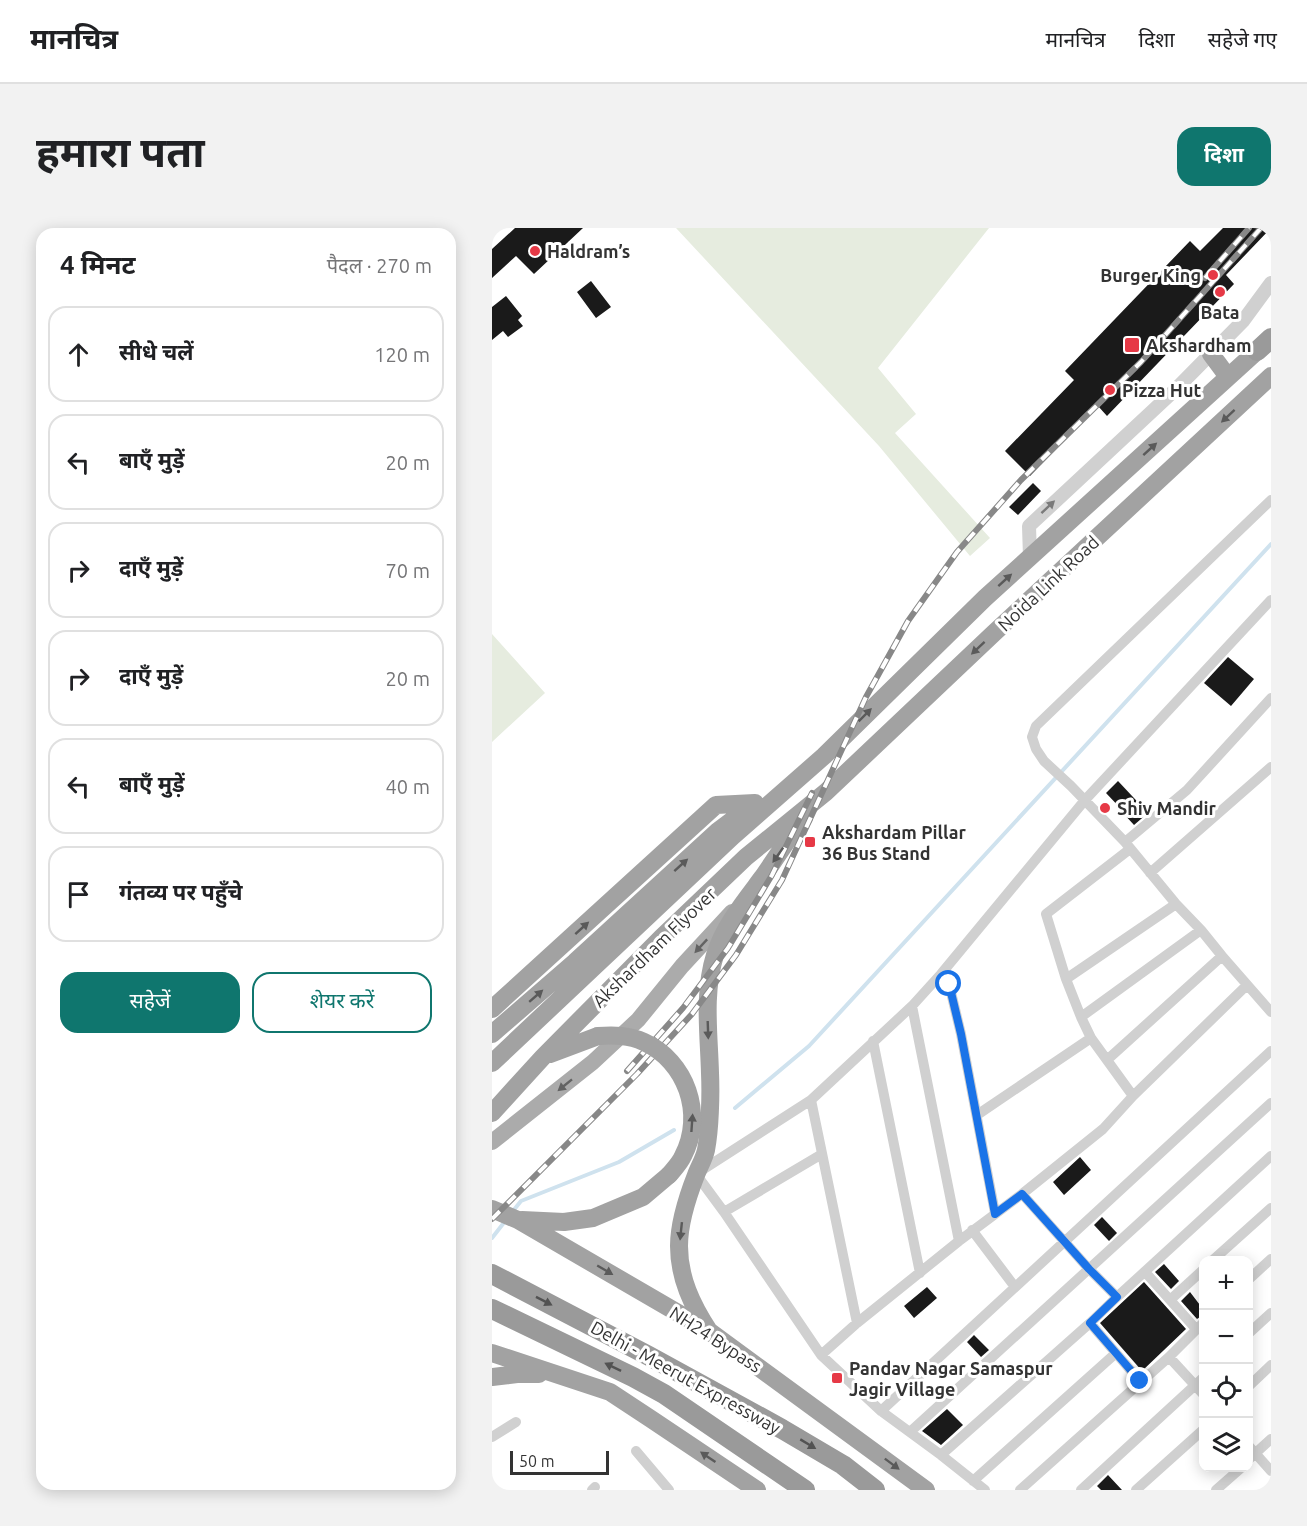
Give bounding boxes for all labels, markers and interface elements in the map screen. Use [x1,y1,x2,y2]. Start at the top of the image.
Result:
text: मानचित्र [30,23,118,54]
text: मानचित्र [1045,27,1106,51]
text: दिशा [1139,27,1175,51]
text: सहेजे गए [1208,27,1277,51]
button: दिशा [1177,127,1271,186]
text: हमारा पता [36,128,205,175]
place label: Haldram’s [547,241,630,261]
marker: Haldram’s [528,244,542,258]
text: 4 मिनट [60,250,135,279]
text: पैदल · 270 m [327,254,432,277]
place label: Burger King [1100,265,1201,285]
marker: Burger King [1206,268,1220,282]
marker: Bata [1213,285,1227,299]
place label: Bata [1201,302,1239,322]
place label: Akshardham [1146,335,1251,355]
marker: Akshardham [1123,336,1141,354]
icon: ahead [62,338,95,371]
text: सीधे चलें [119,339,194,364]
text: 120 m [374,343,430,366]
place label: Pizza Hut [1122,380,1201,400]
marker: Pizza Hut [1103,383,1117,397]
one-way arrow [1221,408,1235,422]
one-way arrow [1142,442,1156,456]
icon: left [62,446,95,479]
text: बाएँ मुड़ें [119,447,185,472]
text: 20 m [386,451,430,474]
one-way arrow [1041,500,1056,514]
street label: Noida Link Road [994,531,1102,635]
icon: right [62,554,95,587]
text: दाएँ मुड़ें [119,555,183,580]
text: 70 m [386,559,430,582]
one-way arrow [997,574,1012,587]
one-way arrow [971,641,985,655]
icon: right [62,662,95,695]
text: दाएँ मुड़ें [119,663,183,688]
text: 20 m [386,667,430,690]
one-way arrow [858,709,872,723]
icon: left [62,770,95,803]
text: बाएँ मुड़ें [119,771,185,796]
text: 40 m [386,775,430,798]
place label: Shiv Mandir [1117,798,1217,818]
marker: Shiv Mandir [1098,801,1112,815]
place label: Akshardam Pillar 36 Bus Stand [822,822,966,863]
marker: Akshardam Pillar 36 Bus Stand [803,835,817,849]
one-way arrow [772,846,784,862]
one-way arrow [673,858,688,872]
icon: arrive [62,878,95,911]
text: गंतव्य पर पहुँचे [119,879,243,904]
street label: Akshardham Flyover [588,883,720,1011]
one-way arrow [575,921,590,935]
one-way arrow [694,938,708,953]
route start [935,970,961,996]
button: सहेजें [60,972,240,1033]
button: शेयर करें [252,972,432,1033]
one-way arrow [528,990,543,1003]
one-way arrow [704,1021,713,1040]
one-way arrow [558,1078,573,1091]
one-way arrow [687,1113,697,1132]
one-way arrow [676,1221,686,1240]
map controls [1199,1256,1253,1472]
button: + [1199,1256,1253,1310]
one-way arrow [597,1265,613,1276]
one-way arrow [536,1296,553,1306]
street label: NH24 Bypass [666,1302,766,1376]
button: − [1199,1310,1253,1364]
street label: Delhi - Meerut Expressway [588,1317,784,1438]
place label: Pandav Nagar Samaspur Jagir Village [849,1358,1053,1399]
one-way arrow [604,1362,621,1371]
button: locate [1199,1364,1253,1418]
route end [1126,1367,1152,1393]
marker: Pandav Nagar Samaspur Jagir Village [830,1371,844,1385]
button: layers [1199,1418,1253,1472]
one-way arrow [800,1439,817,1449]
scale bar [510,1448,609,1476]
text: 50 m [519,1452,555,1470]
one-way arrow [700,1452,717,1463]
one-way arrow [884,1458,899,1470]

